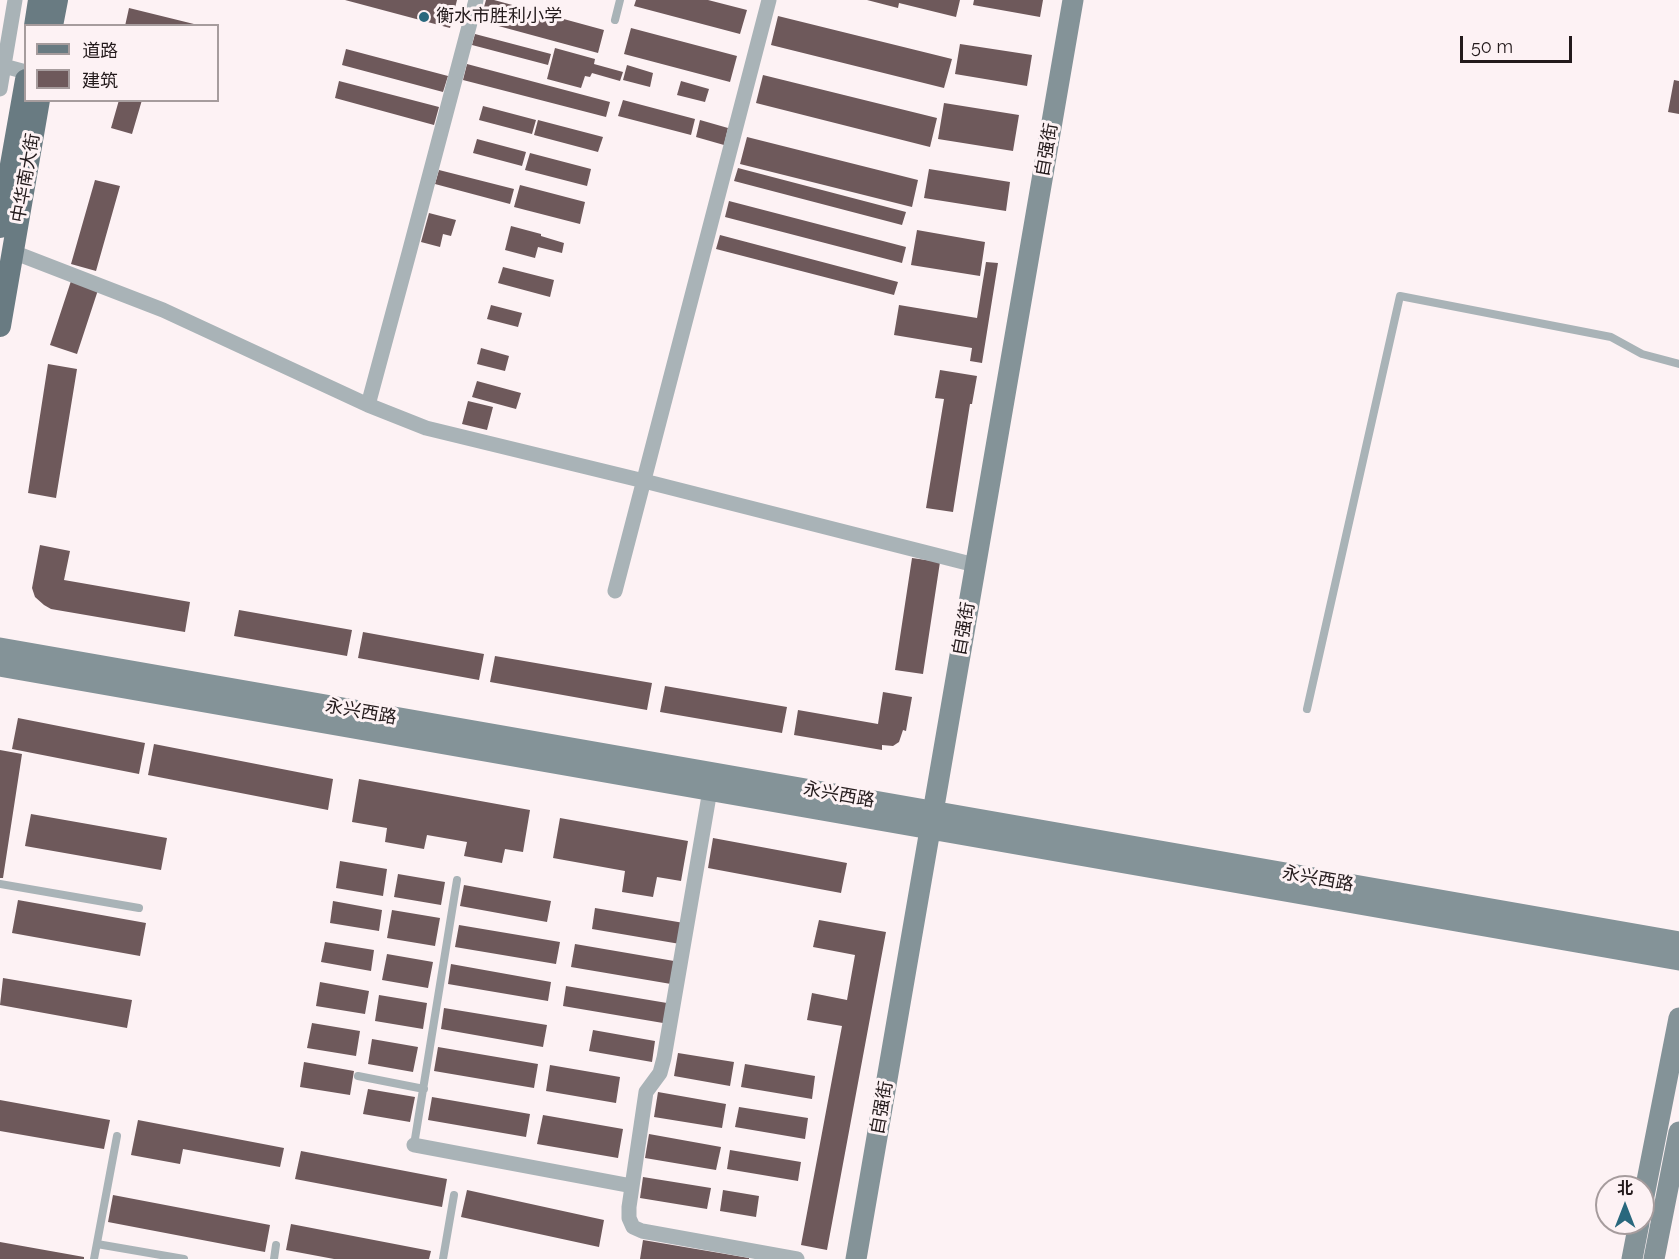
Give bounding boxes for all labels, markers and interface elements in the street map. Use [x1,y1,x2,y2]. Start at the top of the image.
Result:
place label: 衡水市胜利小学 [436,6,562,28]
marker: 衡水市胜利小学 [417,10,431,24]
legend [24,24,219,102]
scale bar [1463,24,1576,62]
text: 50 m [1471,36,1513,57]
text: 道路 [82,40,118,61]
text: 建筑 [82,70,118,91]
street label: 自强街 [1032,122,1062,178]
street label: 中华南大街 [8,132,44,224]
street label: 自强街 [949,601,979,657]
street label: 永兴西路 [324,695,398,729]
street label: 永兴西路 [802,778,876,812]
street label: 永兴西路 [1281,862,1355,896]
street label: 自强街 [867,1080,897,1136]
north arrow [1595,1175,1655,1235]
text: 北 [1617,1179,1633,1198]

